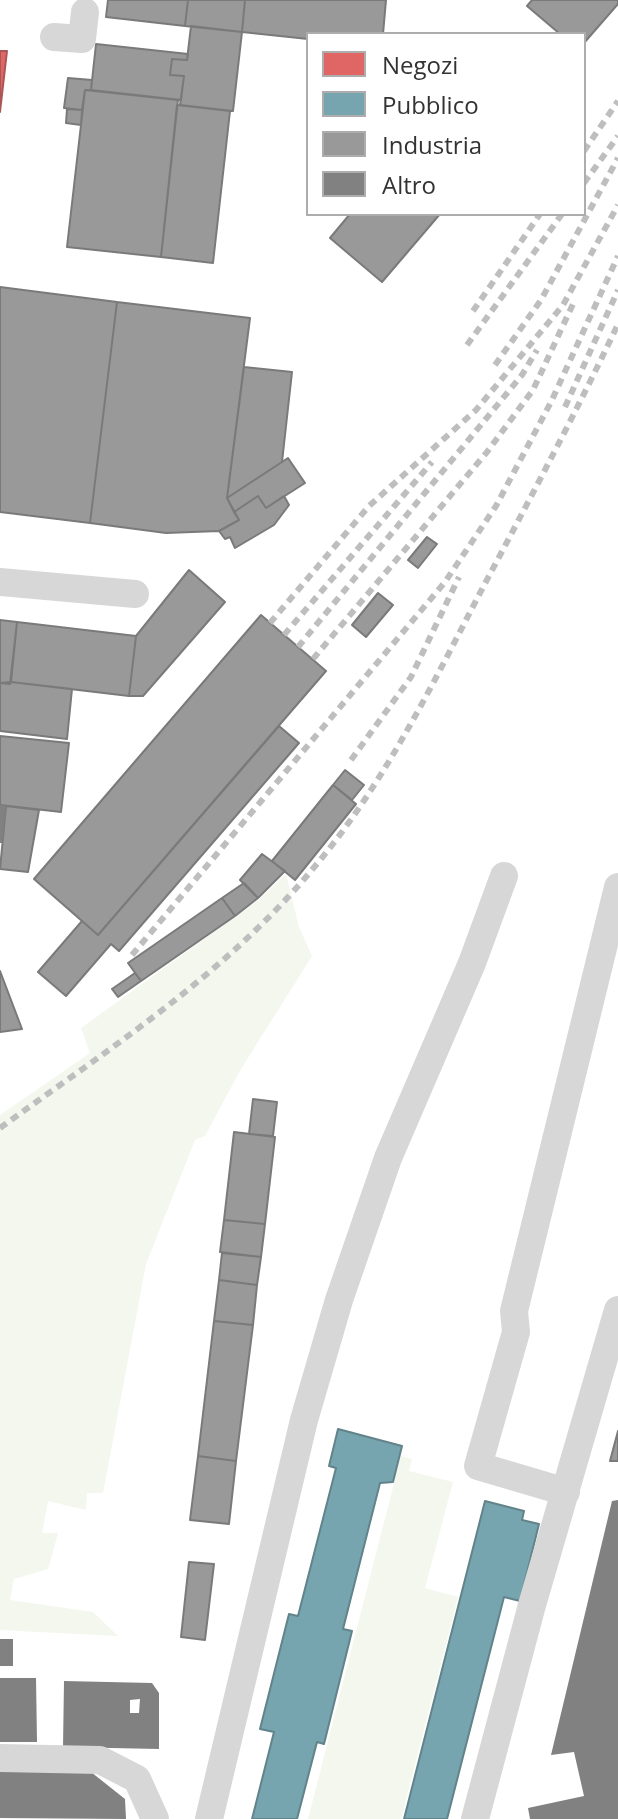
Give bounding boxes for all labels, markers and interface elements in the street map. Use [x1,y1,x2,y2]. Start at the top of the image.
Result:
legend [306,32,586,216]
text: Negozi [382,48,458,81]
text: Pubblico [382,88,479,121]
text: Industria [382,128,482,161]
text: Altro [382,168,436,201]

